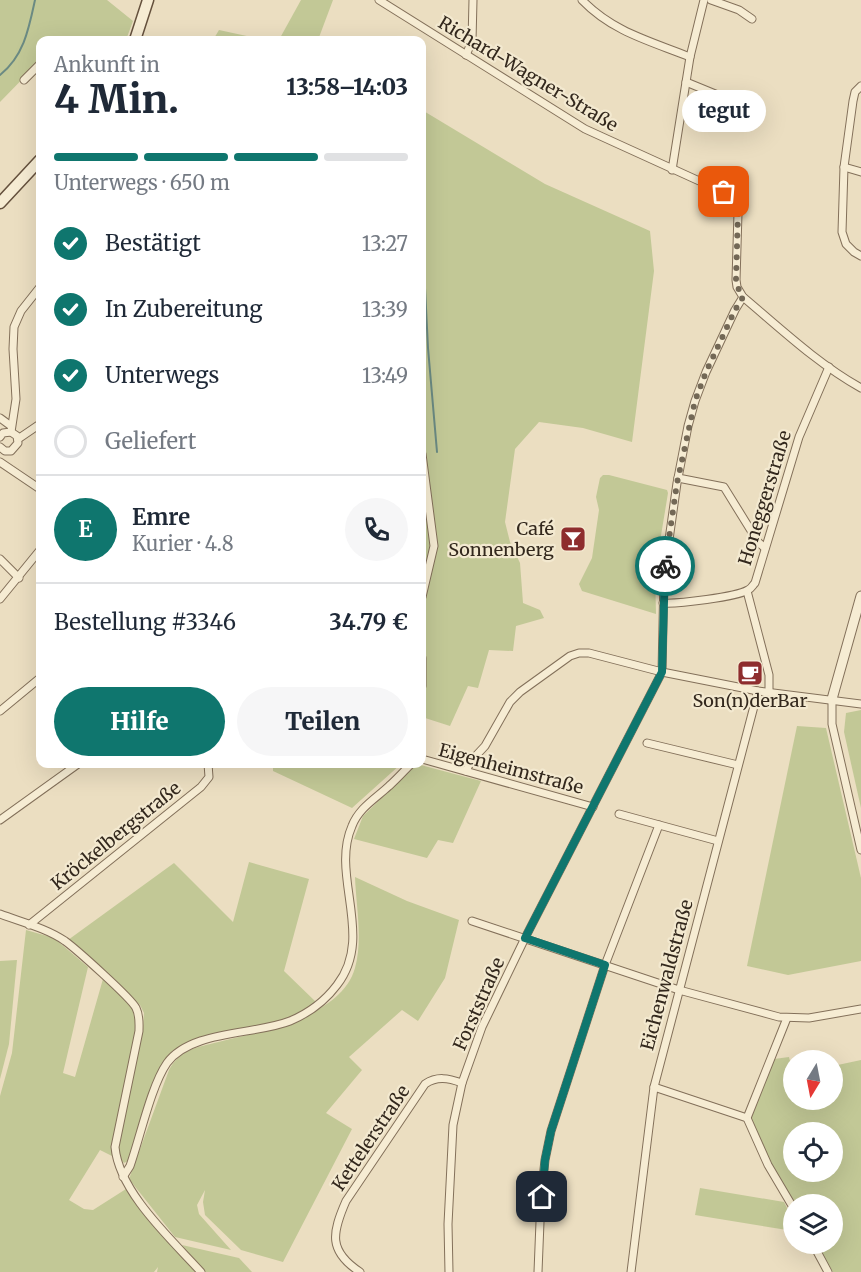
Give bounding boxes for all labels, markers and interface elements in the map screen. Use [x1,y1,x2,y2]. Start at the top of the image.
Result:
street label: Richard-Wagner-Straße [434,11,622,136]
text: Ankunft in [54,52,160,77]
text: 13:58–14:03 [286,73,408,101]
text: 4 Min. [54,75,179,124]
callout: tegut [682,90,766,132]
text: tegut [698,98,750,123]
pin [698,166,749,217]
text: Unterwegs · 650 m [54,170,230,195]
icon: bag [707,175,740,208]
icon: check [54,227,87,260]
text: Bestätigt [105,229,201,257]
text: 13:27 [362,231,408,256]
icon: check [54,293,87,326]
text: In Zubereitung [105,295,263,323]
text: 13:39 [362,297,408,322]
icon: check [54,359,87,392]
text: Unterwegs [105,361,219,389]
text: 13:49 [362,363,408,388]
text: Geliefert [105,427,196,455]
street label: Honeggerstraße [733,428,796,568]
button: phone [345,498,408,561]
text: Emre [132,503,190,531]
text: E [78,515,93,543]
place label: Café Sonnenberg [448,517,554,561]
bar icon: Café Sonnenberg [558,524,588,554]
text: Kurier · 4.8 [132,531,234,556]
courier [635,536,695,596]
icon: bike [649,550,682,583]
text: Bestellung #3346 [54,608,236,636]
text: 34.79 € [329,608,408,636]
cafe icon: Son(n)derBar [735,658,765,688]
button: Hilfe [54,687,225,756]
button: Teilen [237,687,408,756]
place label: Son(n)derBar [692,689,808,712]
street label: Eigenheimstraße [436,738,586,799]
street label: Kröckelbergstraße [46,776,185,895]
street label: Eichenwaldstraße [635,897,698,1053]
street label: Forststraße [448,954,509,1054]
north arrow [783,1050,843,1110]
map controls [783,1050,843,1254]
street label: Kettelerstraße [327,1080,414,1195]
button: locate [783,1122,843,1182]
pin [516,1171,567,1222]
icon: home [525,1180,558,1213]
button: layers [783,1194,843,1254]

